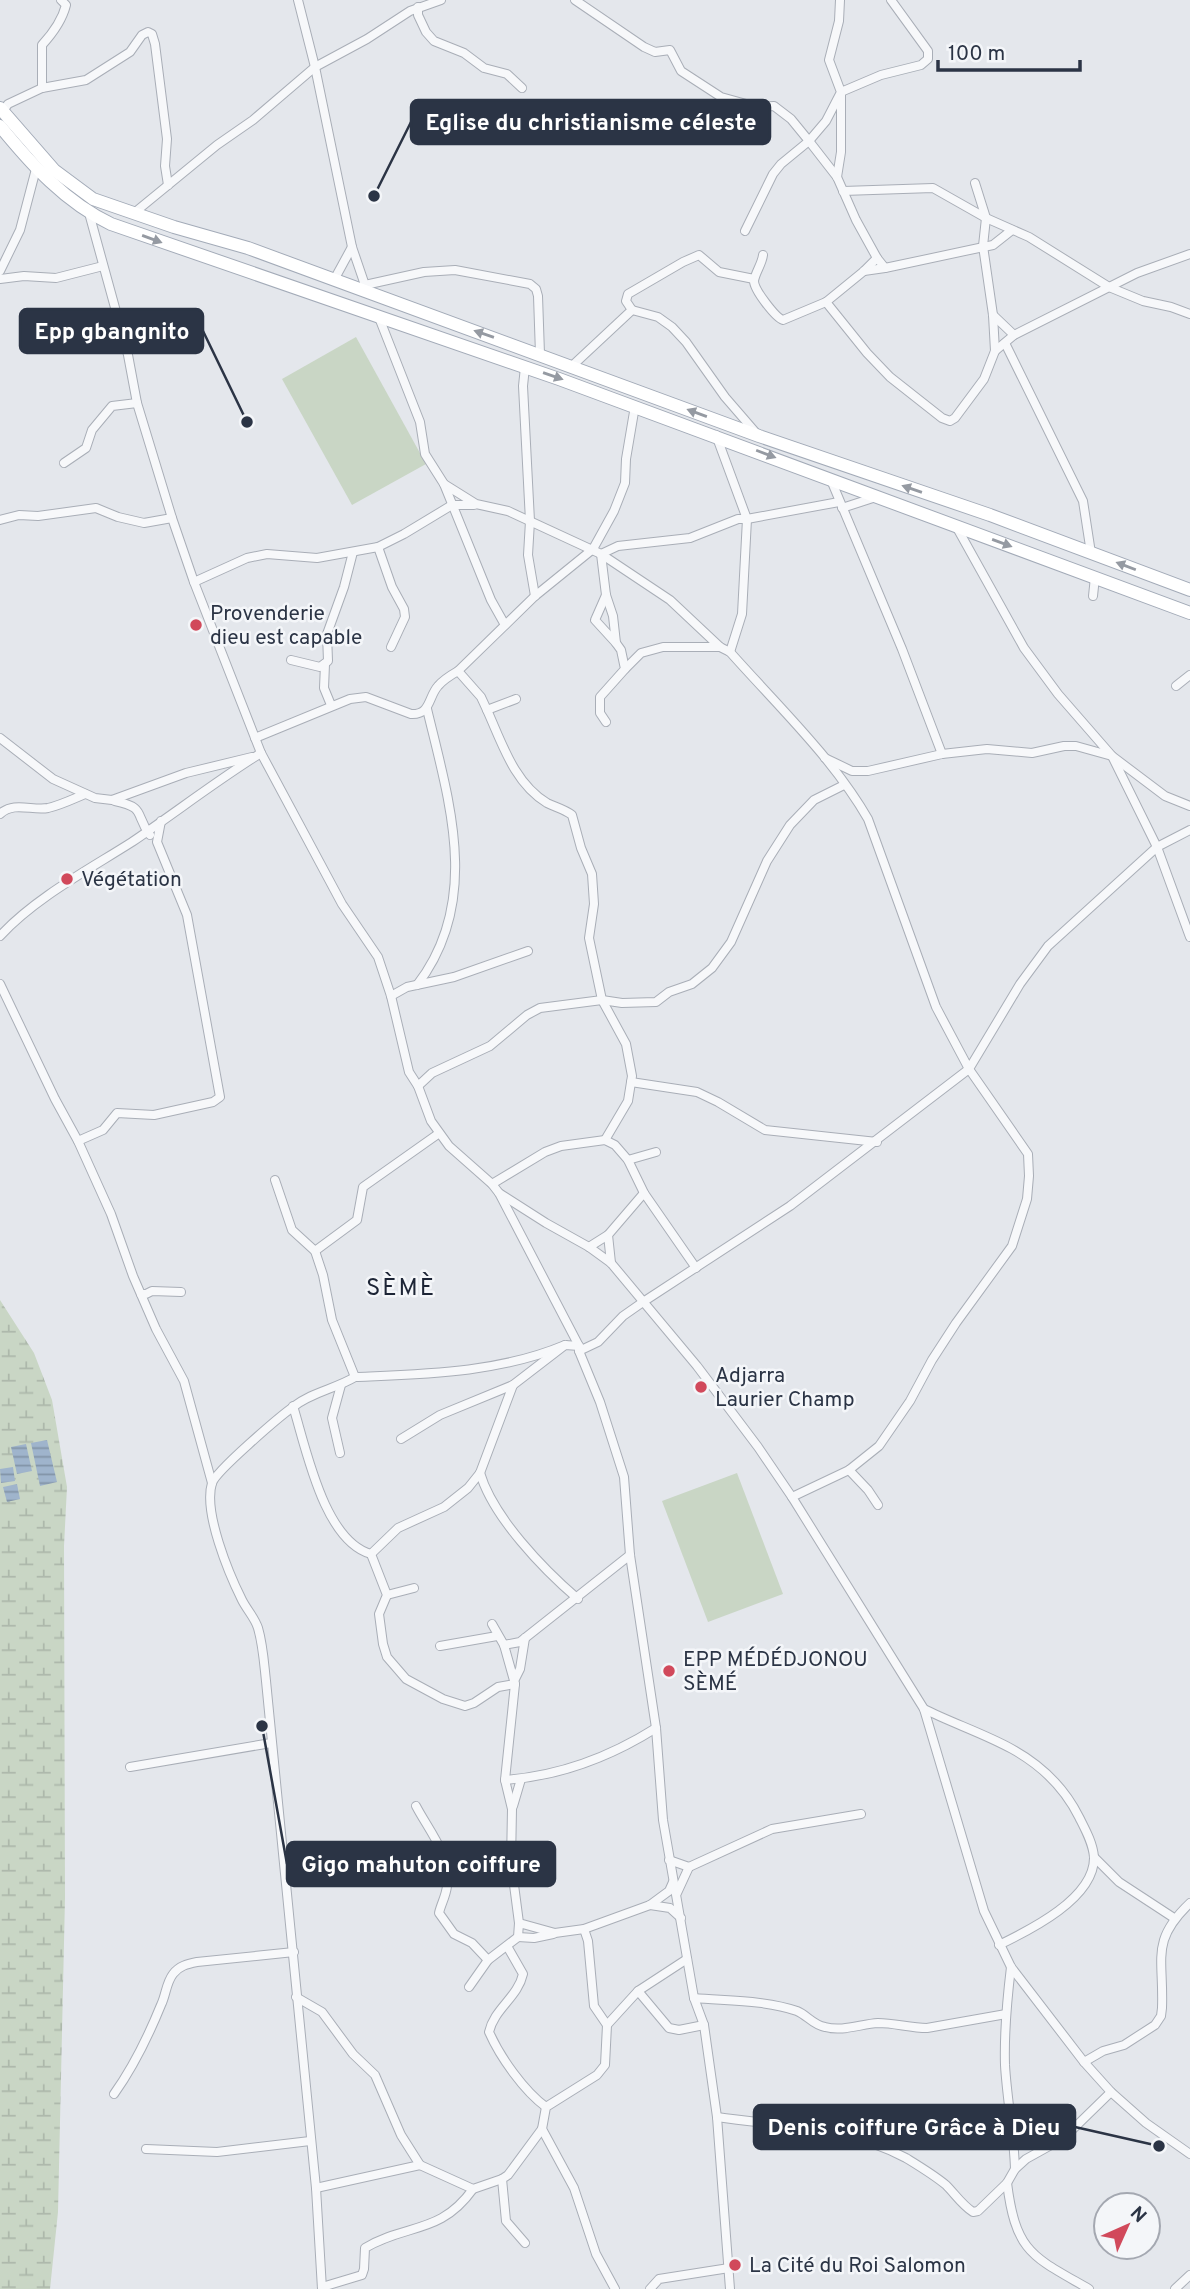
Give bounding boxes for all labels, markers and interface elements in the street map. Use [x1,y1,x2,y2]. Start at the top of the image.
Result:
scale bar [938,28,1080,72]
text: 100 m [948,41,1005,68]
callout: Eglise du christianisme céleste [411,100,770,144]
text: Eglise du christianisme céleste [425,110,757,139]
one-way arrow [142,234,163,245]
callout: Epp gbangnito [20,309,203,353]
text: Epp gbangnito [34,319,190,348]
one-way arrow [474,328,495,339]
one-way arrow [542,371,563,382]
one-way arrow [687,408,708,419]
one-way arrow [756,449,777,460]
one-way arrow [902,483,923,493]
one-way arrow [992,537,1013,548]
one-way arrow [1115,561,1136,572]
place label: Provenderie dieu est capable [210,601,362,652]
marker: Provenderie dieu est capable [188,617,204,633]
place label: Végétation [81,867,182,894]
marker: Végétation [59,871,75,887]
district label: SÈMÈ [366,1272,436,1304]
place label: Adjarra Laurier Champ [715,1363,855,1414]
marker: Adjarra Laurier Champ [693,1379,709,1395]
place label: EPP MÉDÉDJONOU SÈMÉ [683,1646,868,1698]
marker: EPP MÉDÉDJONOU SÈMÉ [661,1663,677,1679]
callout: Gigo mahuton coiffure [287,1842,555,1886]
text: Gigo mahuton coiffure [301,1852,541,1881]
callout: Denis coiffure Grâce à Dieu [754,2105,1075,2149]
text: Denis coiffure Grâce à Dieu [768,2115,1060,2144]
north arrow [1092,2191,1162,2261]
text: N [1124,2202,1151,2229]
place label: La Cité du Roi Salomon [749,2253,966,2280]
marker: La Cité du Roi Salomon [727,2257,743,2273]

